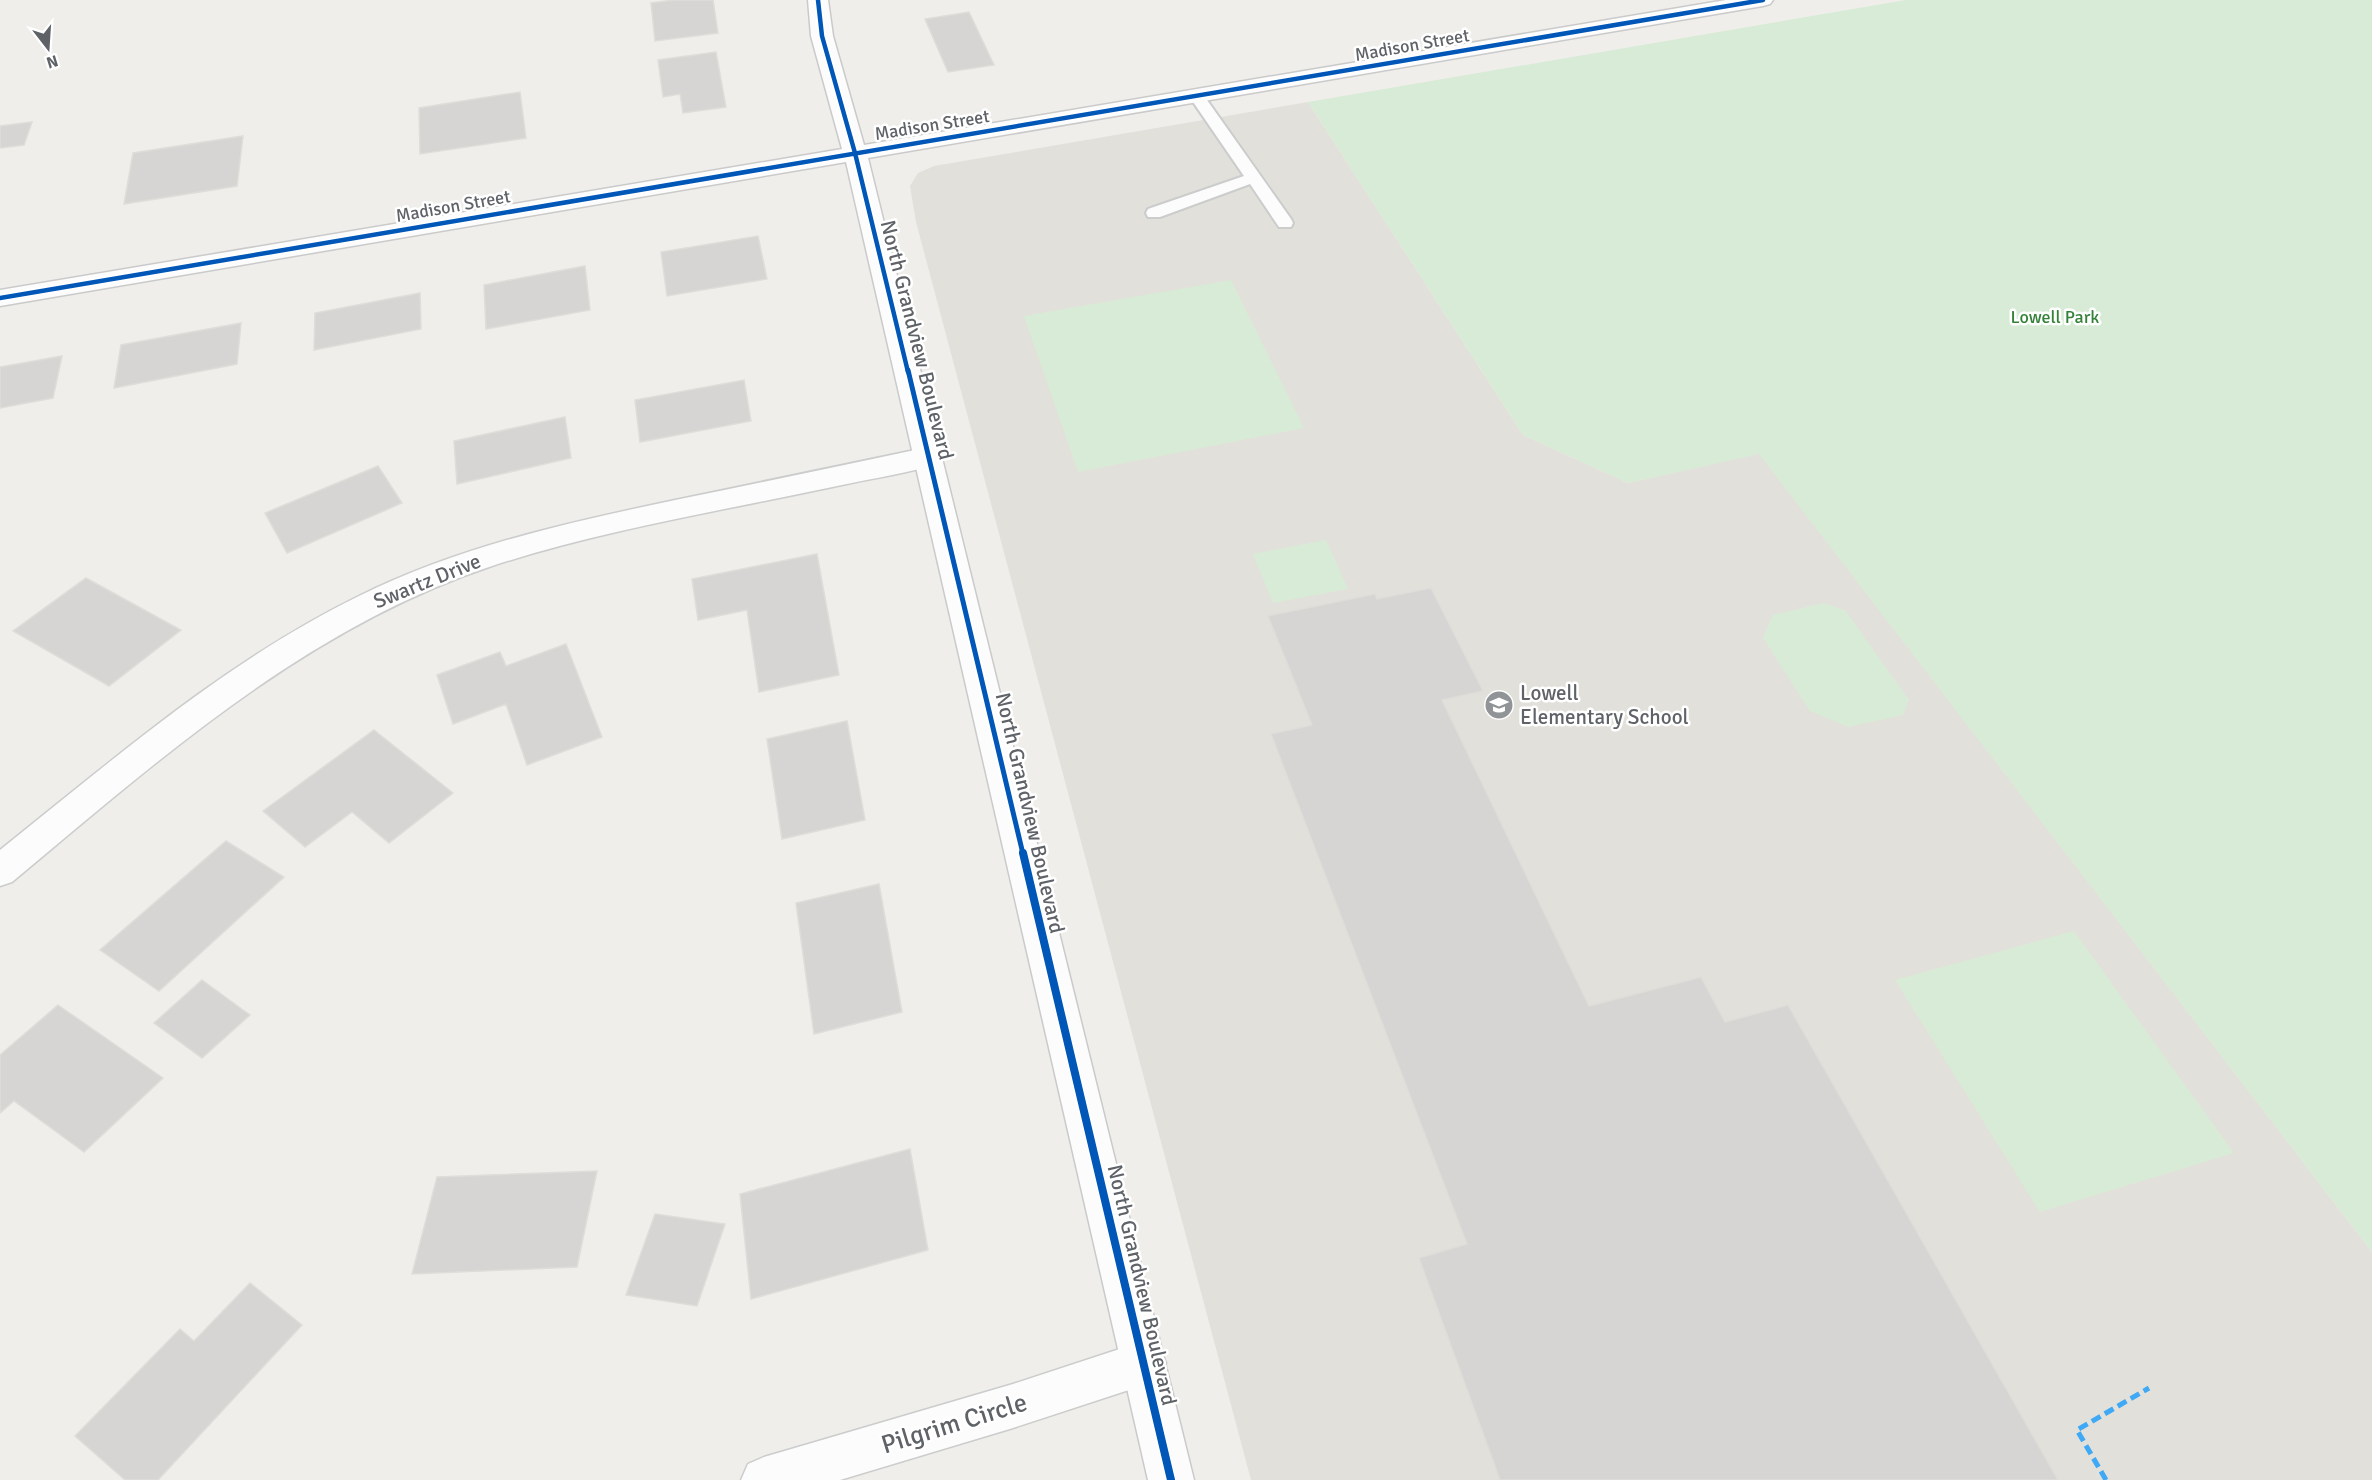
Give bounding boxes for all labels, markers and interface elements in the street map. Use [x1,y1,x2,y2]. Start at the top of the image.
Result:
north arrow [18,18,78,78]
street label: Madison Street [1353,24,1471,66]
text: N [44,50,60,73]
street label: Madison Street [873,105,991,145]
street label: Madison Street [394,185,512,227]
street label: North Grandview Boulevard [875,217,959,463]
park label: Lowell Park [2011,306,2099,328]
street label: Swartz Drive [369,548,485,614]
place label: Lowell Elementary School [1520,680,1689,730]
school or university icon: Lowell Elementary School [1483,689,1515,721]
street label: North Grandview Boulevard [990,690,1070,936]
street label: North Grandview Boulevard [1102,1162,1182,1408]
street label: Pilgrim Circle [877,1387,1031,1461]

